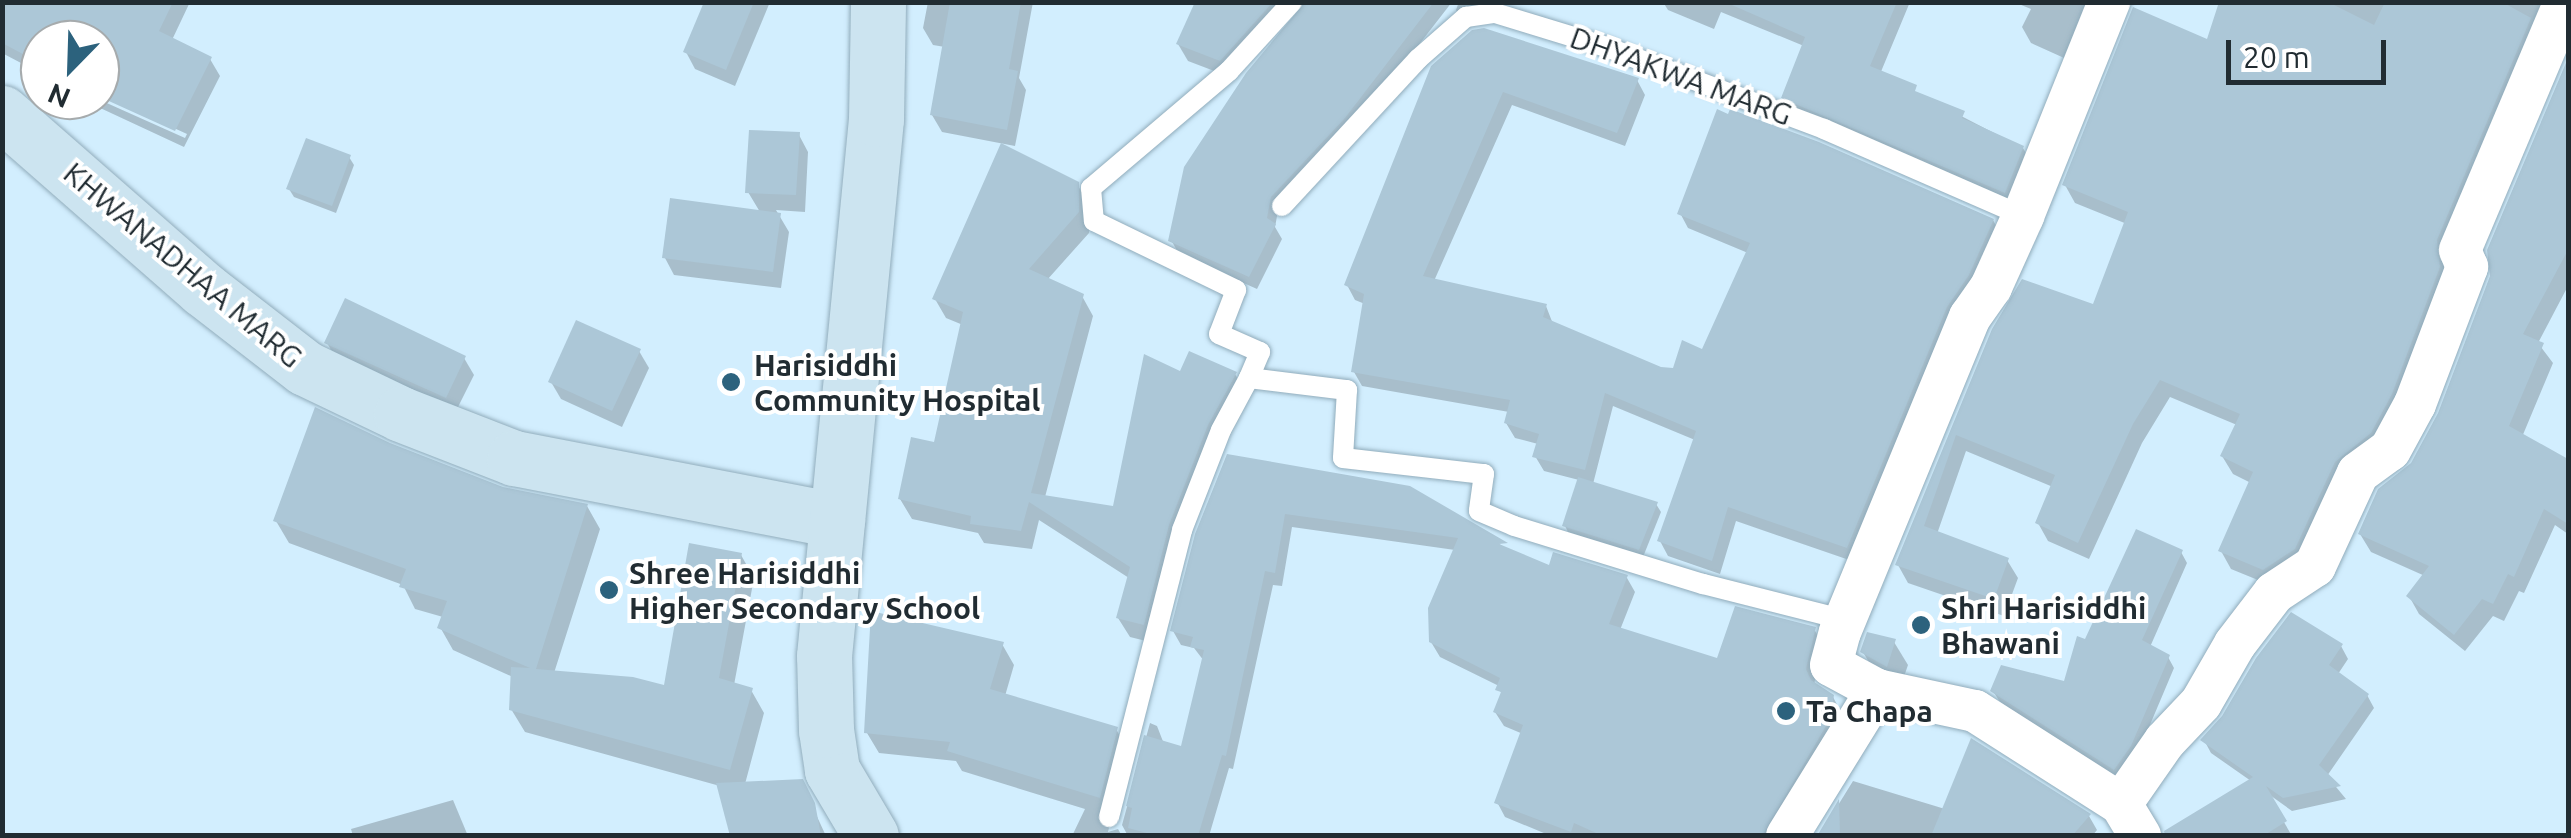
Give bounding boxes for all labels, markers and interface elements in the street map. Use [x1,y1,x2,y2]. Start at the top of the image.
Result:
street label: DHYAKWA MARG [1565,19,1797,133]
north arrow [20,20,120,120]
scale bar [2231,20,2391,82]
text: 20 m [2243,40,2310,74]
text: N [43,78,75,115]
street label: KHWANADHAA MARG [57,155,309,375]
place label: Harisiddhi Community Hospital [754,347,1040,418]
marker: Harisiddhi Community Hospital [718,369,744,395]
place label: Shree Harisiddhi Higher Secondary School [629,555,980,626]
marker: Shree Harisiddhi Higher Secondary School [598,579,620,601]
place label: Shri Harisiddhi Bhawani [1941,590,2146,660]
marker: Shri Harisiddhi Bhawani [1910,614,1932,636]
place label: Ta Chapa [1806,693,1933,729]
marker: Ta Chapa [1775,700,1797,722]

